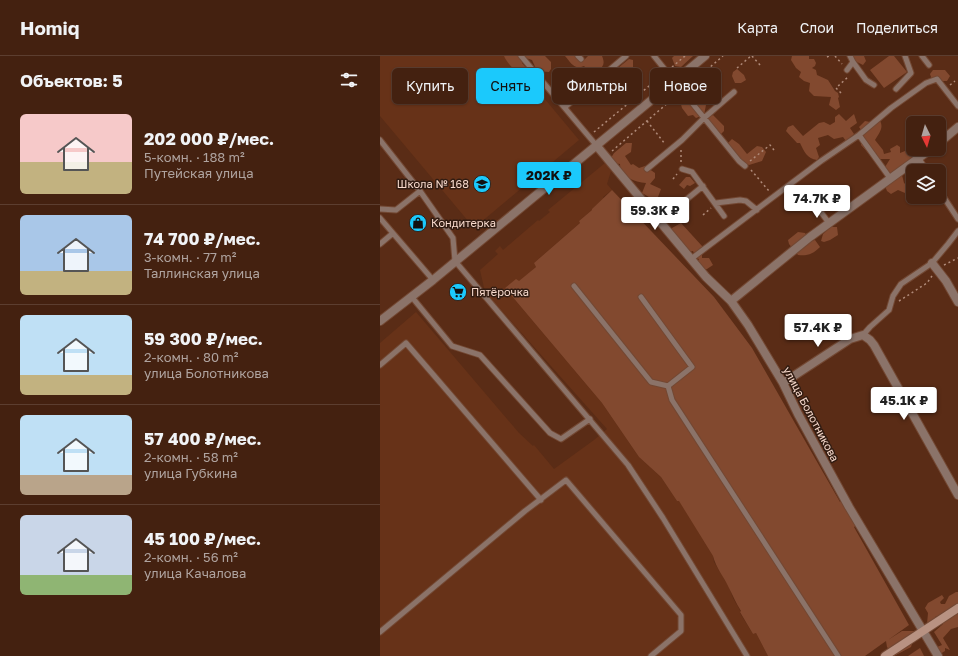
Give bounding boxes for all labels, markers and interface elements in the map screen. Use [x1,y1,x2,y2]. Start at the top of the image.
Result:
text: Homiq [20,16,79,39]
text: Карта [737,19,778,36]
text: Слои [800,19,834,36]
text: Поделиться [856,19,938,36]
chip: Купить [392,68,468,104]
chip: Снять [476,68,544,104]
chip: Фильтры [552,68,642,104]
chip: Новое [650,68,721,104]
icon: filters [338,69,360,91]
text: Объектов: 5 [20,70,123,91]
north arrow [906,116,946,156]
map controls [906,116,946,204]
text: 202 000 ₽/мес. [144,128,274,149]
icon: home [52,130,100,178]
text: 5-комн. · 188 m² [144,149,245,165]
pin: 202K ₽ [516,162,582,196]
button: layers [906,164,946,204]
text: Путейская улица [144,165,254,181]
text: 202K ₽ [526,167,572,183]
school or university icon: Школа № 168 [472,174,492,194]
place label: Школа № 168 [397,177,469,190]
pin: 74.7K ₽ [780,185,854,219]
text: 74.7K ₽ [793,190,841,206]
pin: 59.3K ₽ [618,197,692,231]
text: 59.3K ₽ [630,202,680,218]
shop icon: Кондитерка [408,213,428,233]
place label: Кондитерка [431,216,496,229]
text: 74 700 ₽/мес. [144,228,261,249]
icon: home [52,231,100,279]
text: 3-комн. · 77 m² [144,249,236,265]
text: Таллинская улица [144,265,260,281]
supermarket icon: Пятёрочка [448,282,468,302]
place label: Пятёрочка [471,285,529,298]
pin: 57.4K ₽ [781,314,855,348]
text: 57.4K ₽ [794,319,842,335]
text: 59 300 ₽/мес. [144,328,263,349]
icon: home [52,331,100,379]
text: 2-комн. · 80 m² [144,349,239,365]
street label: улица Болотникова [781,364,842,463]
text: улица Болотникова [144,365,269,381]
pin: 45.1K ₽ [867,387,941,421]
text: 45.1K ₽ [880,392,928,408]
text: 57 400 ₽/мес. [144,428,262,449]
icon: home [52,431,100,479]
text: 2-комн. · 58 m² [144,449,238,465]
text: улица Губкина [144,465,237,481]
text: 45 100 ₽/мес. [144,528,261,549]
icon: home [52,531,100,579]
text: 2-комн. · 56 m² [144,549,238,565]
text: улица Качалова [144,565,246,581]

